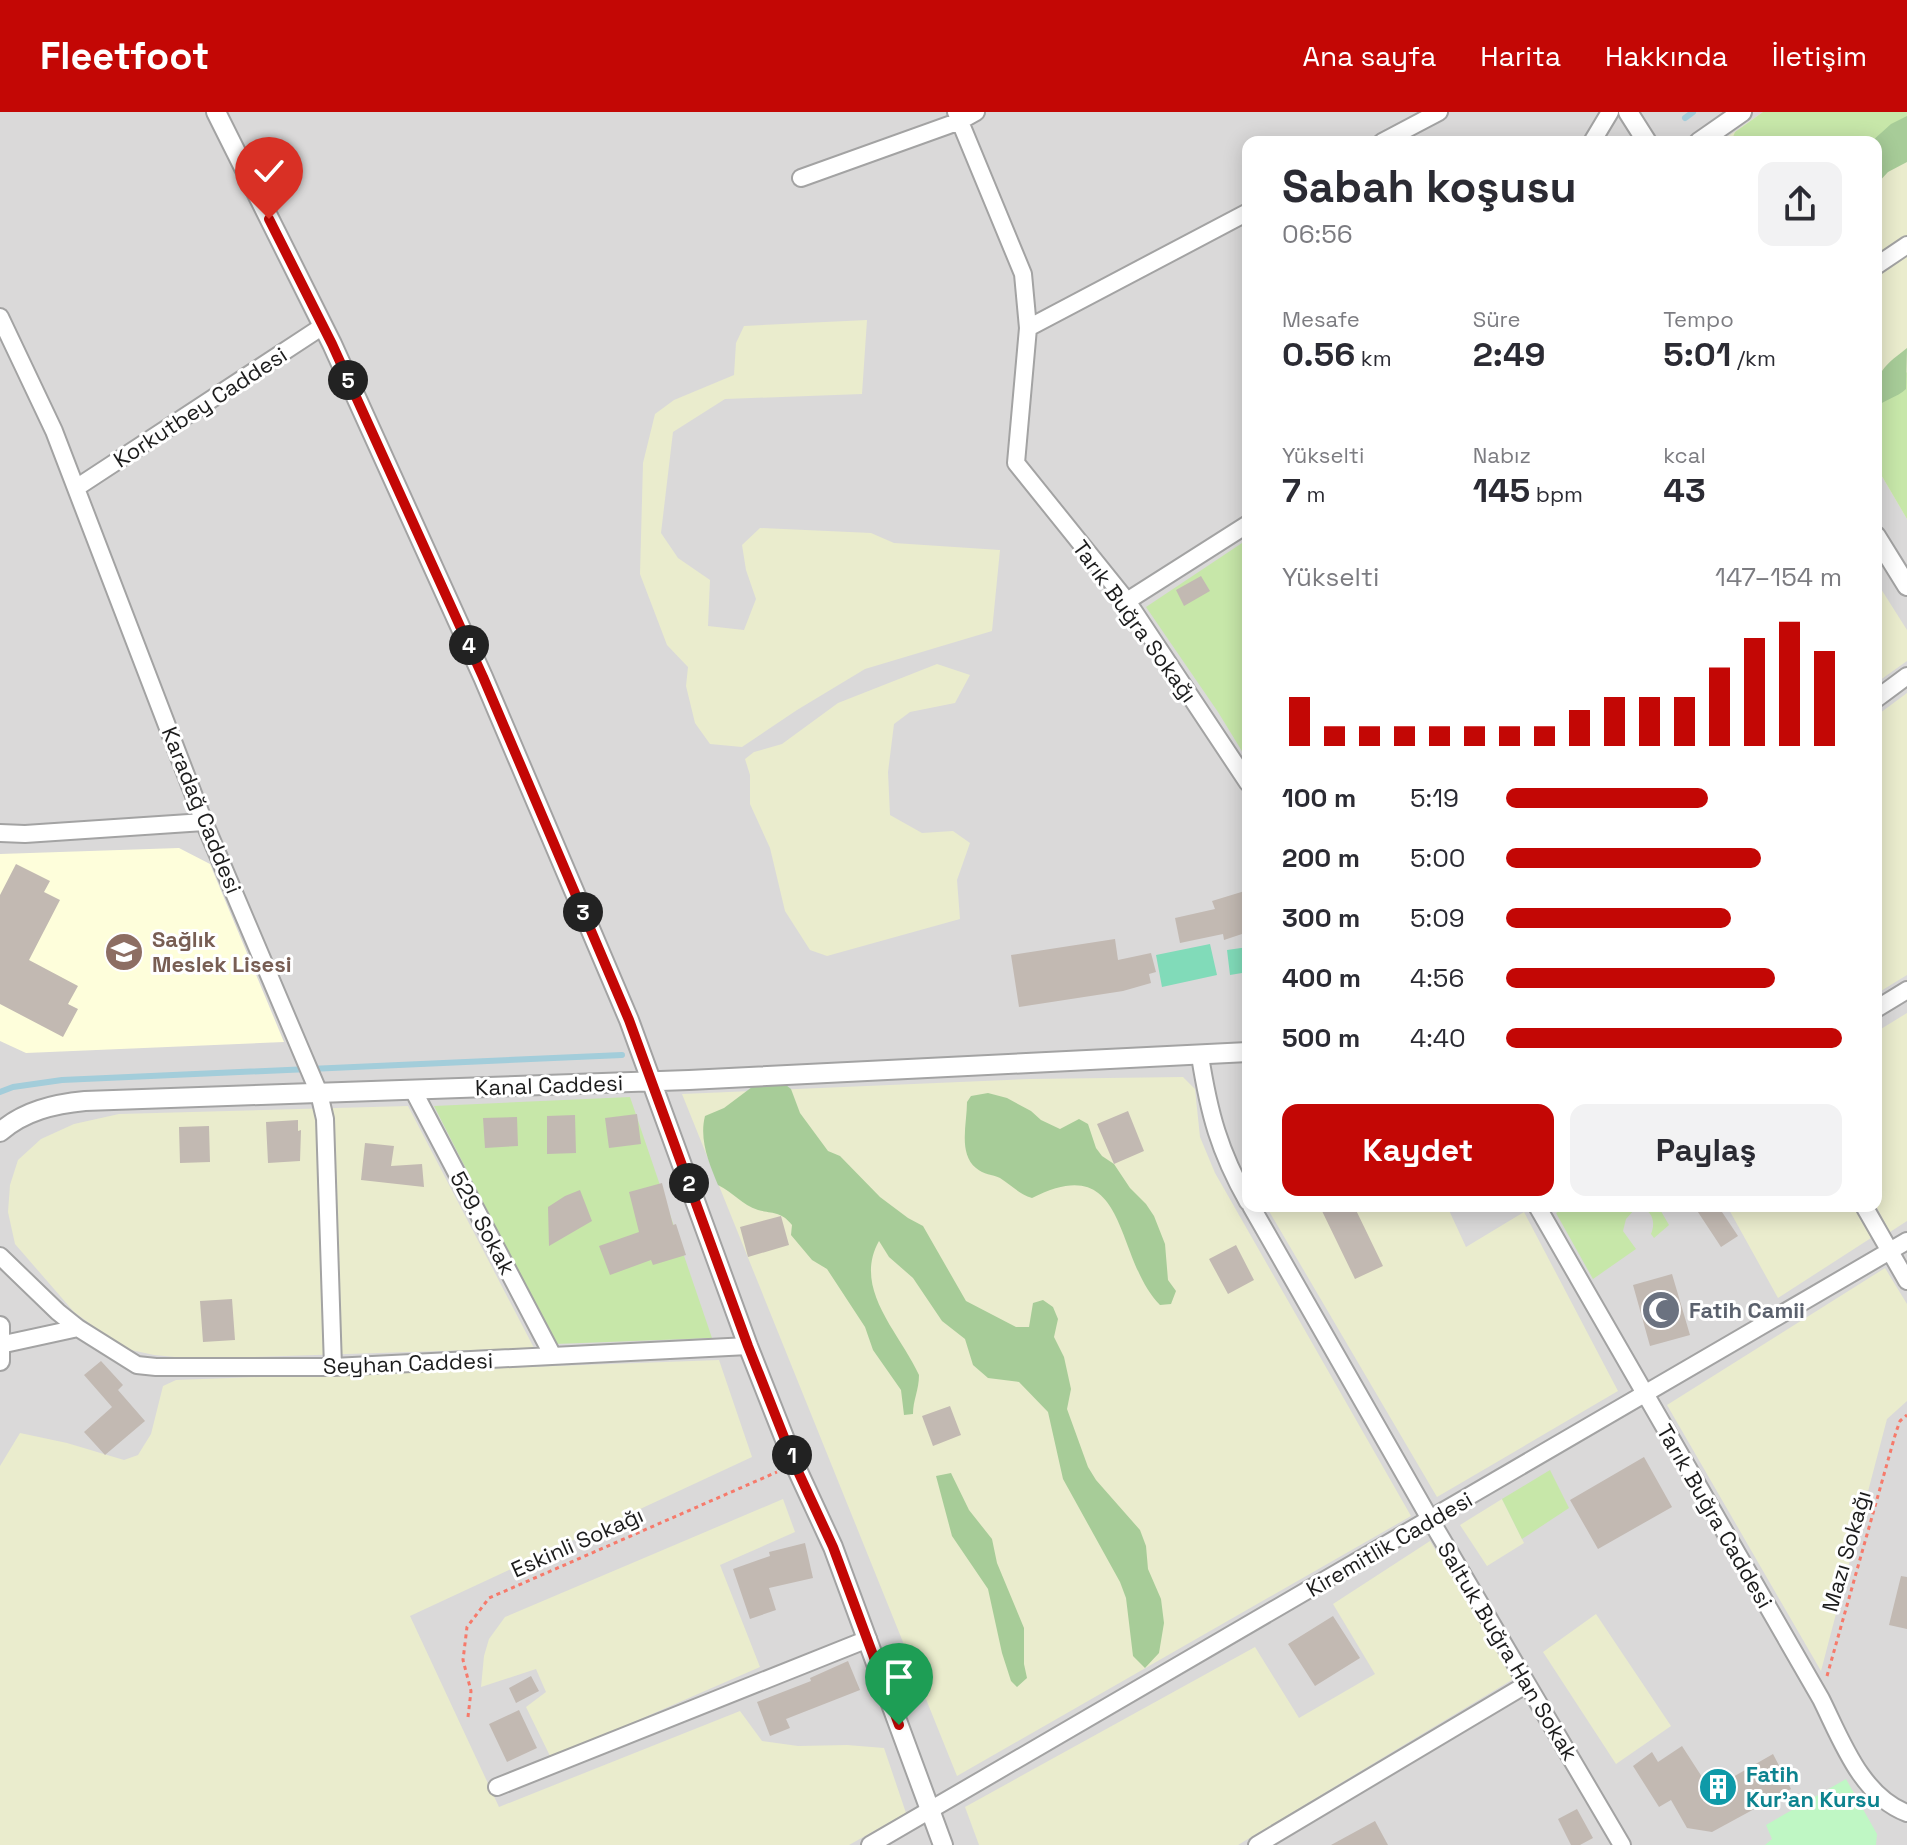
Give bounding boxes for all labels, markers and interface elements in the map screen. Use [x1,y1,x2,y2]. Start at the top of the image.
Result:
text: Fleetfoot [40,32,209,80]
text: Ana sayfa [1302,38,1436,74]
text: Harita [1480,38,1561,74]
text: Hakkında [1605,38,1728,74]
text: İletişim [1772,38,1867,74]
pin [235,137,303,219]
icon: check [247,149,291,193]
text: Sabah koşusu [1282,159,1577,215]
button: share [1758,162,1842,246]
text: 06:56 [1282,217,1353,251]
text: Mesafe [1282,305,1360,333]
text: Süre [1473,305,1521,333]
text: Tempo [1663,305,1734,333]
text: 0.56 [1282,333,1355,376]
text: 2:49 [1473,333,1546,376]
text: 5:01 [1663,333,1731,376]
street label: Korkutbey Caddesi [108,340,292,474]
text: km [1355,344,1392,372]
text: /km [1731,344,1776,372]
pin: 5 [328,360,368,400]
text: 5 [341,366,355,394]
text: Yükselti [1282,441,1364,469]
text: Nabız [1473,441,1531,469]
text: kcal [1663,441,1706,469]
text: 7 [1282,469,1301,512]
text: 145 [1473,469,1530,512]
text: 43 [1663,469,1706,512]
text: m [1301,480,1325,508]
text: bpm [1530,480,1583,508]
street label: Tarık Buğra Sokağı [1067,534,1203,708]
text: Yükselti [1282,560,1379,594]
text: 147–154 m [1715,560,1842,594]
pin: 4 [449,625,489,665]
text: 4 [462,631,476,659]
street label: Karadağ Caddesi [156,722,248,898]
text: 100 m [1282,781,1356,815]
text: 5:19 [1410,781,1459,815]
text: 200 m [1282,841,1360,875]
text: 5:00 [1410,841,1465,875]
pin: 3 [563,892,603,932]
text: 3 [576,898,590,926]
text: 300 m [1282,901,1360,935]
text: 5:09 [1410,901,1465,935]
place label: Sağlık Meslek Lisesi [152,925,292,978]
school or university icon: Sağlık Meslek Lisesi [103,931,145,973]
text: 400 m [1282,961,1361,995]
text: 4:56 [1410,961,1464,995]
text: 500 m [1282,1021,1360,1055]
text: 4:40 [1410,1021,1466,1055]
street label: Kanal Caddesi [475,1068,623,1102]
button: Kaydet [1282,1104,1554,1196]
button: Paylaş [1570,1104,1842,1196]
pin: 2 [669,1163,709,1203]
street label: 529. Sokak [444,1166,522,1280]
text: 2 [682,1169,696,1197]
mosque icon: Fatih Camii [1640,1289,1682,1331]
place label: Fatih Camii [1689,1296,1805,1324]
street label: Seyhan Caddesi [323,1346,493,1380]
street label: Tarık Buğra Caddesi [1651,1419,1779,1613]
pin: 1 [772,1435,812,1475]
text: 1 [787,1441,797,1469]
street label: Kiremitlik Caddesi [1301,1485,1477,1603]
street label: Mazı Sokağı [1815,1487,1877,1615]
street label: Eskinli Sokağı [507,1500,647,1584]
street label: Saltuk Buğra Han Sokak [1432,1537,1585,1766]
pin [865,1643,933,1725]
icon: arrive [877,1655,921,1699]
place label: Fatih Kur'an Kursu [1746,1760,1880,1813]
building icon: Fatih Kur'an Kursu [1697,1766,1739,1808]

